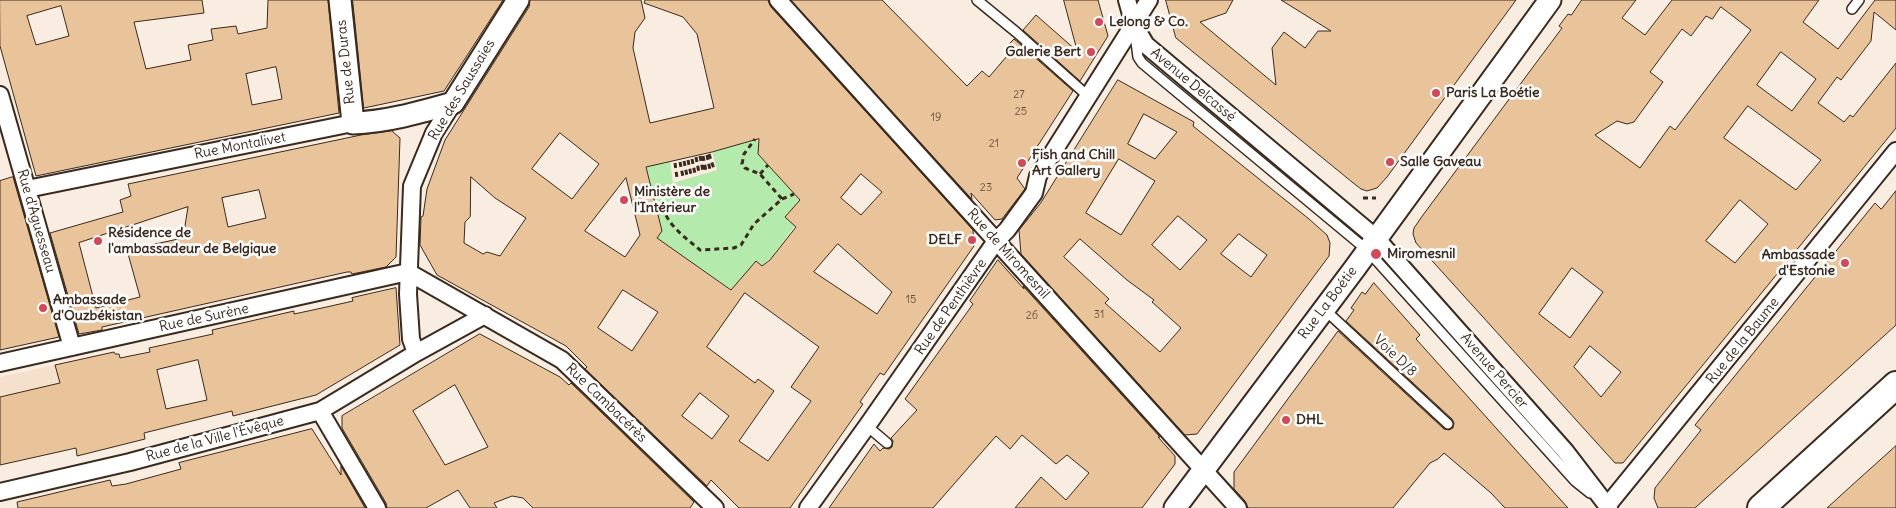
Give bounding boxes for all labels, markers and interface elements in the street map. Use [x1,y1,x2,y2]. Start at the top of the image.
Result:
place label: Lelong & Co. [1109,14,1188,30]
marker: Lelong & Co. [1093,16,1105,28]
street label: Rue de Duras [333,19,359,105]
street label: Rue des Saussaies [425,36,499,144]
place label: Galerie Bert [1005,44,1081,60]
street label: Avenue Delcassé [1147,44,1239,126]
marker: Galerie Bert [1085,46,1097,58]
place label: Paris La Boétie [1446,85,1539,101]
marker: Paris La Boétie [1430,87,1442,99]
house number: 27 [1013,88,1025,102]
house number: 25 [1015,105,1027,119]
house number: 19 [931,111,941,125]
street label: Rue Montalivet [193,129,287,163]
house number: 21 [989,137,999,151]
place label: Fish and Chill Art Gallery [1032,147,1115,180]
place label: Salle Gaveau [1400,154,1481,170]
marker: Salle Gaveau [1384,156,1396,168]
marker: Fish and Chill Art Gallery [1016,157,1028,169]
street label: Rue d'Aguesseau [13,167,59,275]
house number: 23 [980,181,992,195]
place label: Ministère de l'Intérieur [634,184,710,216]
marker: Ministère de l'Intérieur [618,194,630,206]
street label: Rue de Miromesnil [963,206,1053,302]
place label: Résidence de l'ambassadeur de Belgique [108,225,276,258]
place label: DELF [928,232,962,248]
marker: DELF [966,234,978,246]
marker: Résidence de l'ambassadeur de Belgique [92,235,104,247]
place label: Miromesnil [1387,246,1455,262]
marker: Miromesnil [1369,247,1383,261]
place label: Ambassade d'Estonie [1762,247,1835,280]
street label: Rue de Penthièvre [912,256,990,358]
marker: Ambassade d'Estonie [1839,257,1851,269]
street label: Rue La Boétie [1295,263,1361,343]
place label: Ambassade d'Ouzbékistan [53,292,142,324]
house number: 15 [906,293,916,307]
street label: Rue de la Baume [1703,294,1783,388]
street label: Rue de Surène [158,300,250,336]
marker: Ambassade d'Ouzbékistan [37,302,49,314]
house number: 31 [1094,308,1104,322]
house number: 26 [1026,309,1038,323]
street label: Avenue Percier [1457,330,1531,412]
street label: Voie D/8 [1370,332,1420,380]
street label: Rue Cambacérès [562,360,650,446]
place label: DHL [1296,412,1324,428]
street label: Rue de la Ville l'Évêque [144,413,286,465]
marker: DHL [1280,414,1292,426]

